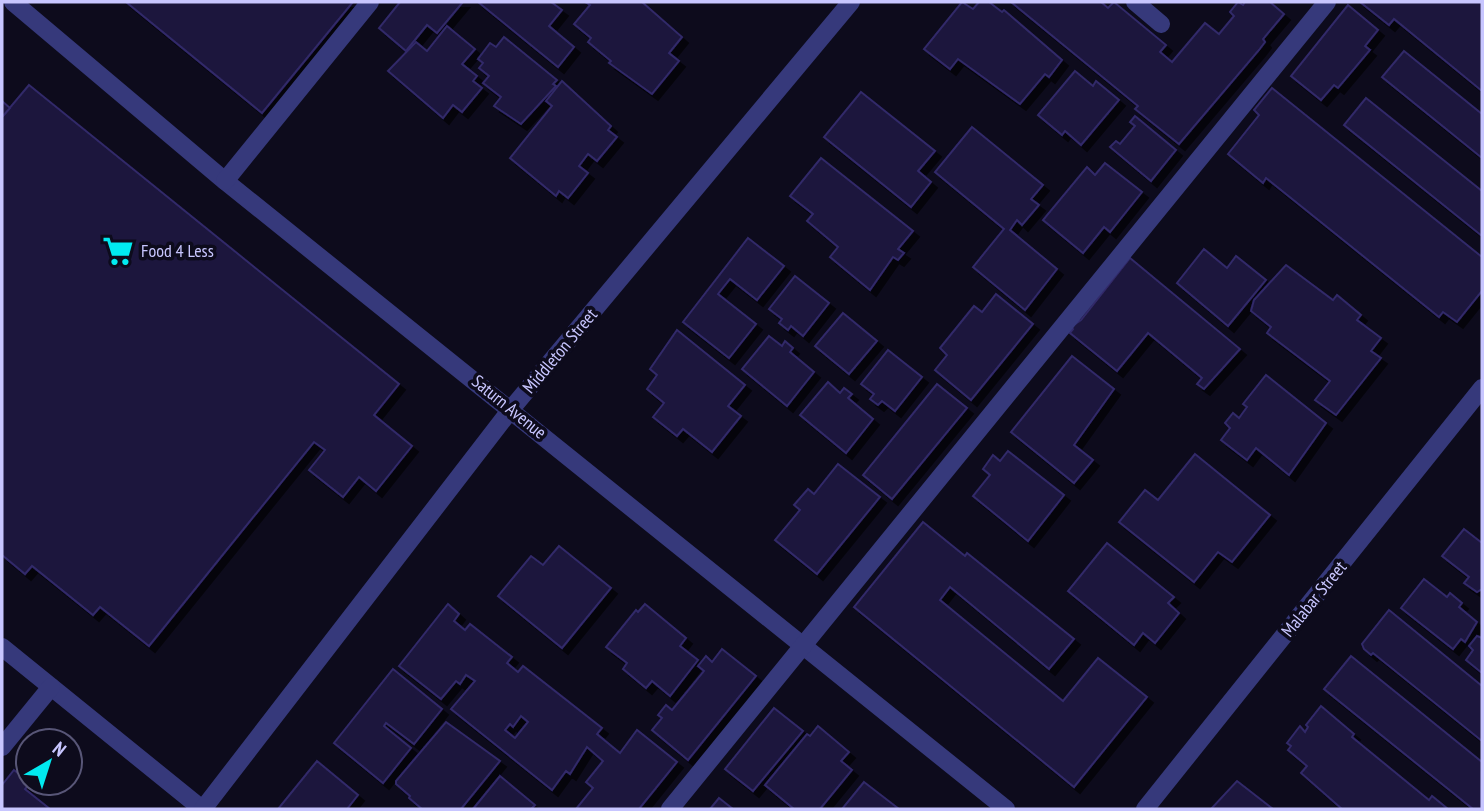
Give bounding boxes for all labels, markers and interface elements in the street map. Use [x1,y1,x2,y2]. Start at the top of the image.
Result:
supermarket icon: Food 4 Less [101,234,135,268]
place label: Food 4 Less [141,239,214,262]
street label: Middleton Street [517,303,602,398]
street label: Saturn Avenue [467,370,551,444]
street label: Malabar Street [1276,556,1351,641]
north arrow [14,727,84,797]
text: N [48,736,71,761]

